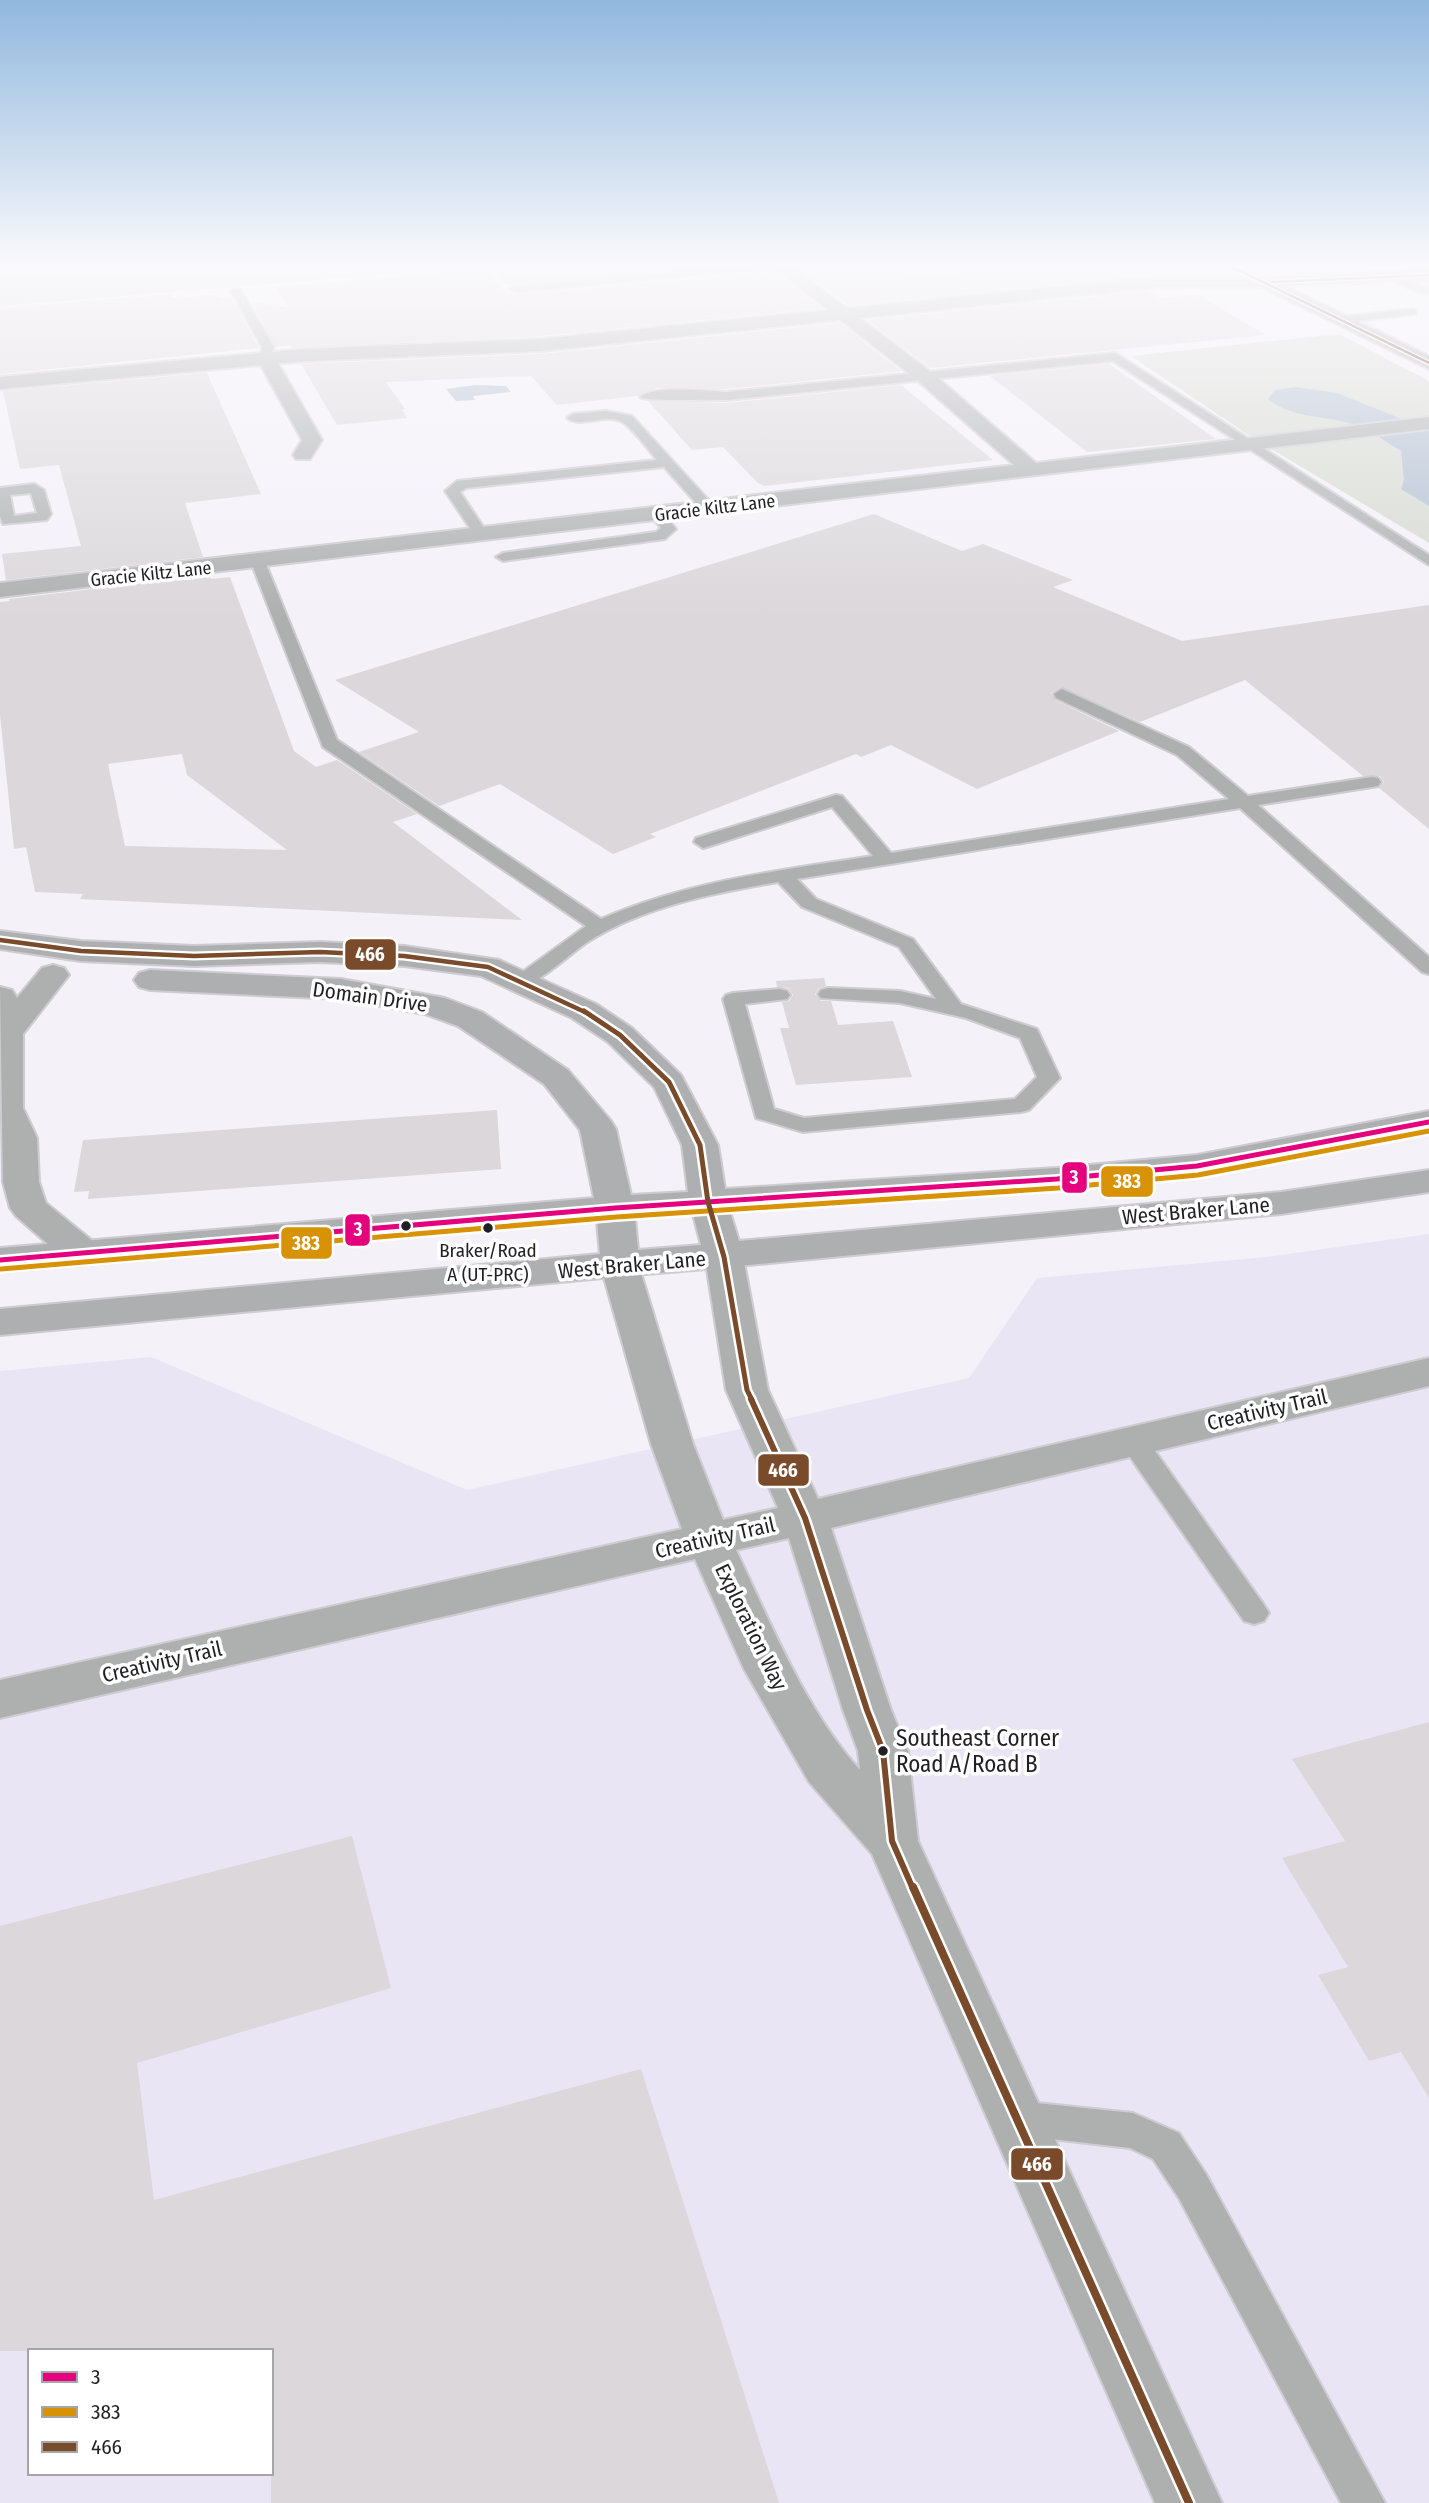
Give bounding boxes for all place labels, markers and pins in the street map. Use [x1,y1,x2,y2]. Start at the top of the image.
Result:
unlabelled marker [399,1219,413,1233]
marker: Braker/Road A (UT-PRC) [481,1221,495,1235]
place label: Braker/Road A (UT-PRC) [439,1239,537,1286]
place label: Southeast Corner Road A/Road B [896,1724,1059,1778]
marker: Southeast Corner Road A/Road B [876,1744,890,1758]

